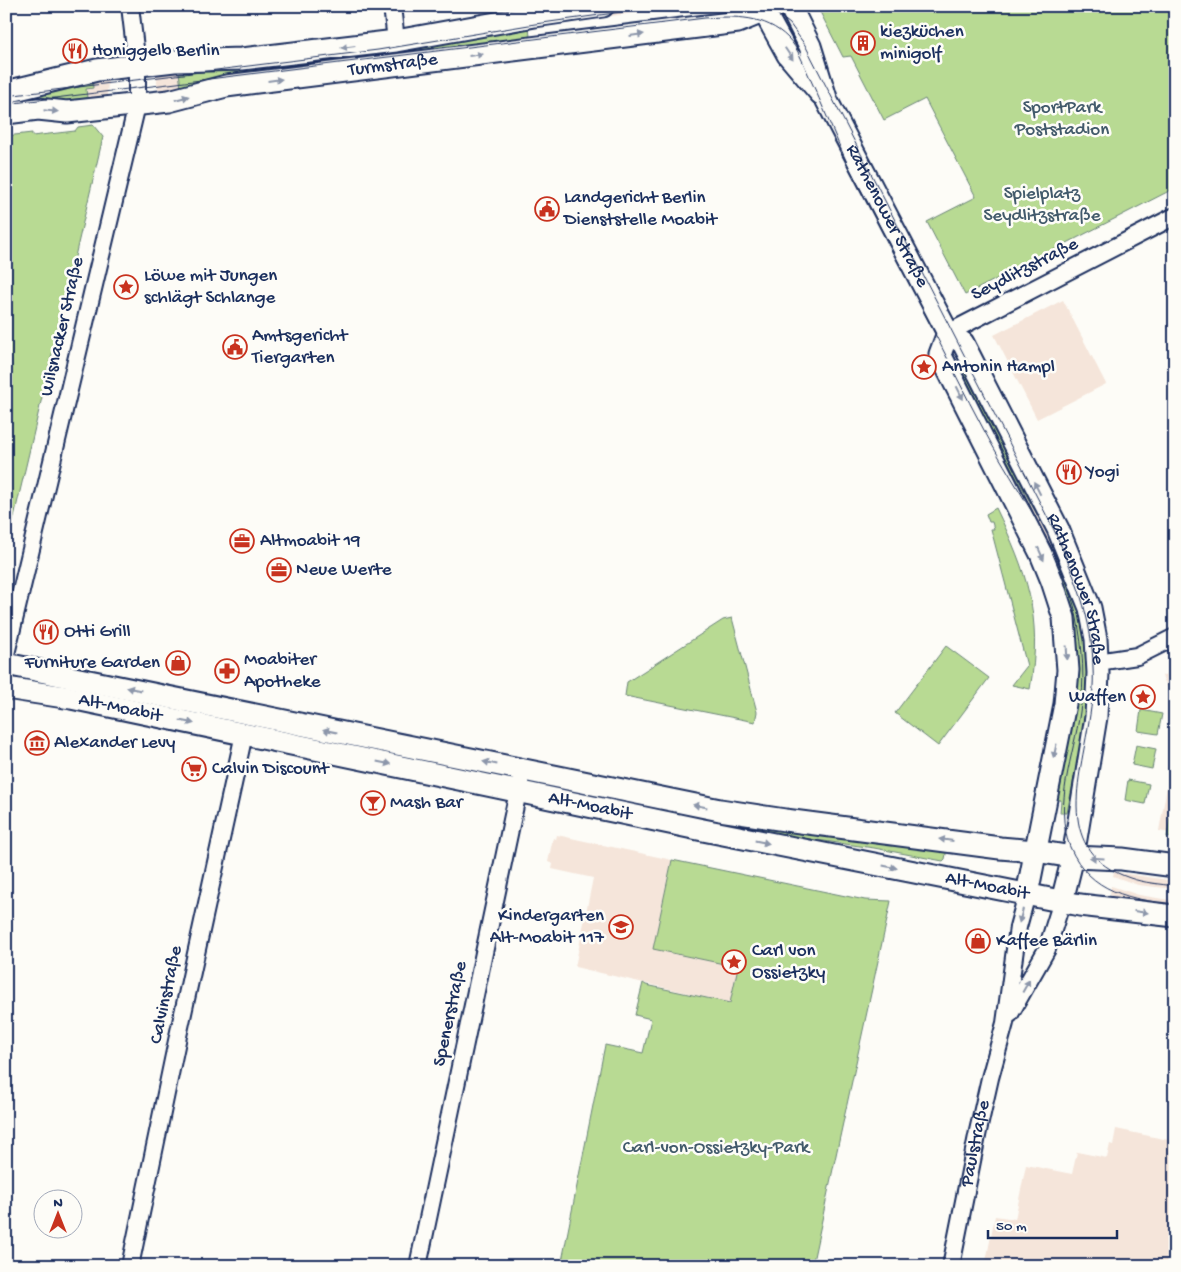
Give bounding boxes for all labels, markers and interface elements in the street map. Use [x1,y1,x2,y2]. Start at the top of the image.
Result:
place label: kiezküchen minigolf [880,21,964,66]
building icon: kiezküchen minigolf [850,30,876,56]
one-way arrow [629,31,645,39]
restaurant icon: Honiggelb Berlin [62,38,88,64]
place label: Honiggelb Berlin [92,40,220,63]
one-way arrow [339,43,355,51]
one-way arrow [784,47,794,61]
street label: Turmstraße [346,48,439,82]
one-way arrow [468,51,484,59]
one-way arrow [267,76,283,84]
one-way arrow [174,93,189,101]
park label: SportPark Poststadion [1014,97,1109,142]
one-way arrow [44,107,60,115]
street label: Rathenower Straße [840,141,934,292]
park label: Spielplatz Seydlitzstraße [984,183,1101,228]
place label: Landgericht Berlin Dienststelle Moabit [562,187,719,232]
public building icon: Landgericht Berlin Dienststelle Moabit [534,196,560,222]
street label: Seydlitzstraße [968,233,1082,307]
street label: Wilsnacker Straße [36,255,90,399]
place label: Löwe mit Jungen schlägt Schlange [144,265,277,310]
place icon: Löwe mit Jungen schlägt Schlange [113,274,139,300]
place label: Amtsgericht Tiergarten [251,325,350,370]
public building icon: Amtsgericht Tiergarten [222,334,248,360]
place icon: Antonin Hampl [911,354,937,380]
place label: Antonin Hampl [942,356,1055,379]
one-way arrow [956,386,964,400]
restaurant icon: Yogi [1056,459,1082,485]
place label: Yogi [1084,461,1120,484]
one-way arrow [1033,481,1041,495]
street label: Rathenower Straße [1040,510,1109,665]
office icon: Altmoabit 19 [229,528,255,554]
place label: Altmoabit 19 [260,530,361,553]
one-way arrow [1037,547,1045,561]
office icon: Neue Werte [266,557,292,583]
place label: Neue Werte [296,559,392,582]
restaurant icon: Otti Grill [33,619,59,645]
place label: Otti Grill [64,621,131,644]
one-way arrow [1063,646,1071,662]
place label: Moabiter Apotheke [244,649,321,694]
shop icon: Furniture Garden [165,650,191,676]
place label: Furniture Garden [24,652,160,675]
pharmacy icon: Moabiter Apotheke [214,658,240,684]
place icon: Waffen [1130,684,1156,710]
one-way arrow [126,685,141,693]
place label: Waffen [1069,686,1126,709]
street label: Alt-Moabit [76,688,166,729]
one-way arrow [180,718,196,726]
one-way arrow [322,726,338,734]
museum icon: Alexander Levy [24,730,50,756]
place label: Alexander Levy [54,732,176,755]
one-way arrow [1050,744,1058,760]
supermarket icon: Calvin Discount [181,756,207,782]
place label: Calvin Discount [212,758,331,781]
one-way arrow [376,759,392,767]
one-way arrow [482,759,497,767]
street label: Alt-Moabit [546,786,636,827]
bar icon: Mash Bar [360,790,386,816]
place label: Mash Bar [390,792,465,815]
one-way arrow [693,802,708,810]
one-way arrow [938,836,954,844]
one-way arrow [755,838,771,846]
one-way arrow [1089,853,1105,861]
one-way arrow [882,863,897,871]
street label: Alt-Moabit [943,867,1033,906]
place label: Kindergarten Alt-Moabit 117 [490,905,605,950]
one-way arrow [1133,908,1149,916]
one-way arrow [1016,909,1024,924]
school or university icon: Kindergarten Alt-Moabit 117 [608,914,634,940]
shop icon: Kaffee Bärlin [965,928,991,954]
place label: Kaffee Bärlin [996,930,1097,953]
place label: Carl von Ossietzky [752,940,826,985]
street label: Calvinstraße [145,944,189,1046]
place icon: Carl von Ossietzky [721,949,747,975]
street label: Spenerstraße [429,959,473,1069]
one-way arrow [1022,979,1031,992]
street label: Paulstraße [955,1098,996,1190]
park label: Carl-von-Ossietzky-Park [623,1137,811,1160]
north arrow [32,1190,82,1240]
text: N [53,1195,63,1212]
scale bar [988,1207,1117,1239]
text: 50 m [996,1218,1027,1236]

